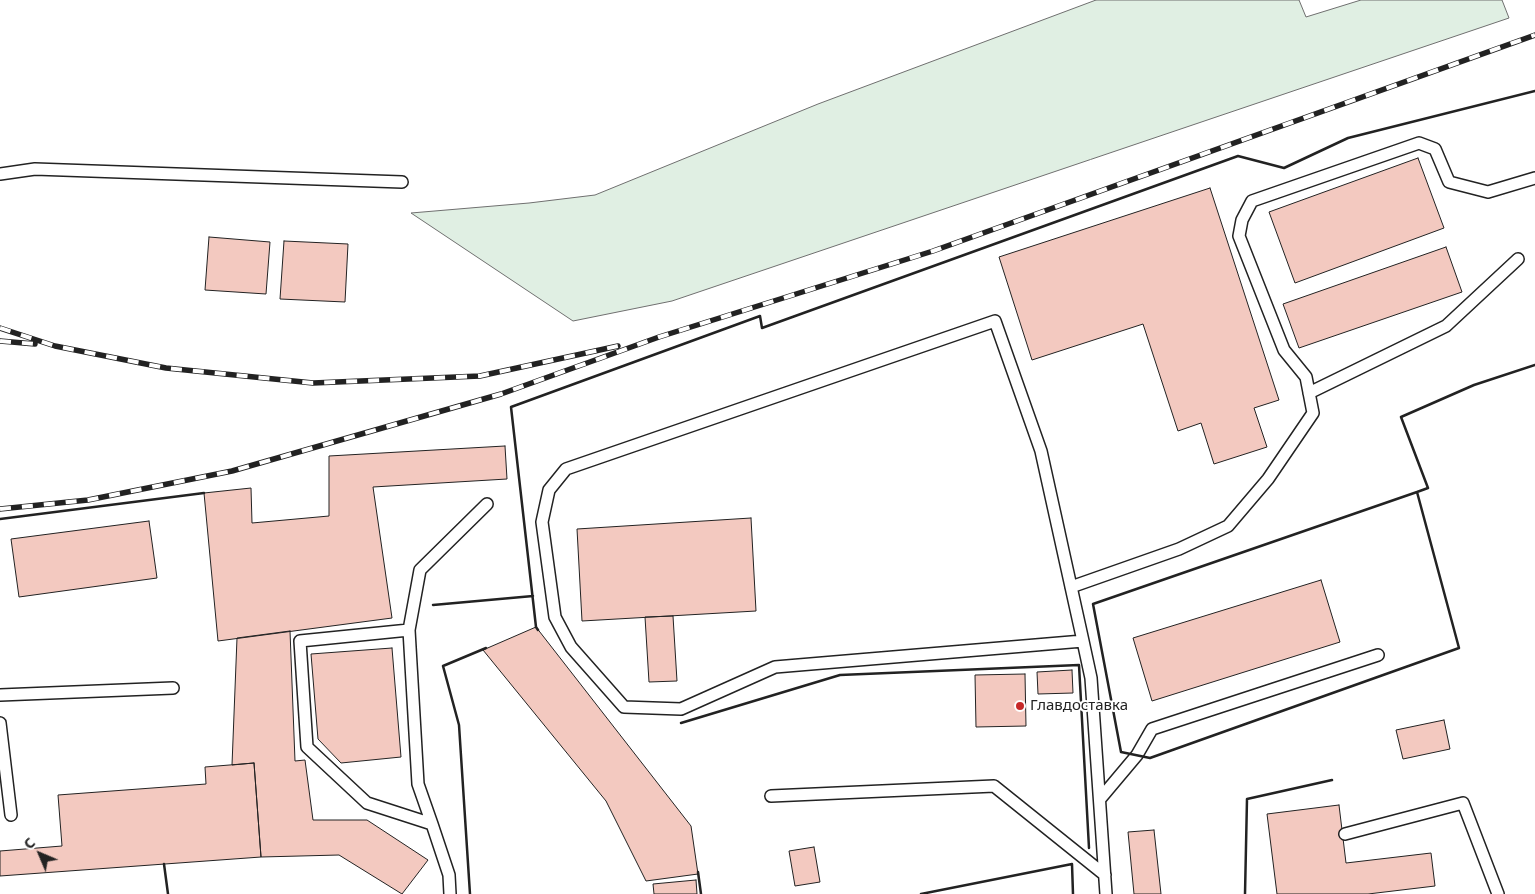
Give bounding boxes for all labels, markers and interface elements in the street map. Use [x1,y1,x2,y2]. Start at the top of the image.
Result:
place label: Главдоставка [1030,697,1128,715]
marker: Главдоставка [1014,700,1026,712]
north arrow [15,829,65,879]
text: С [19,833,39,853]

